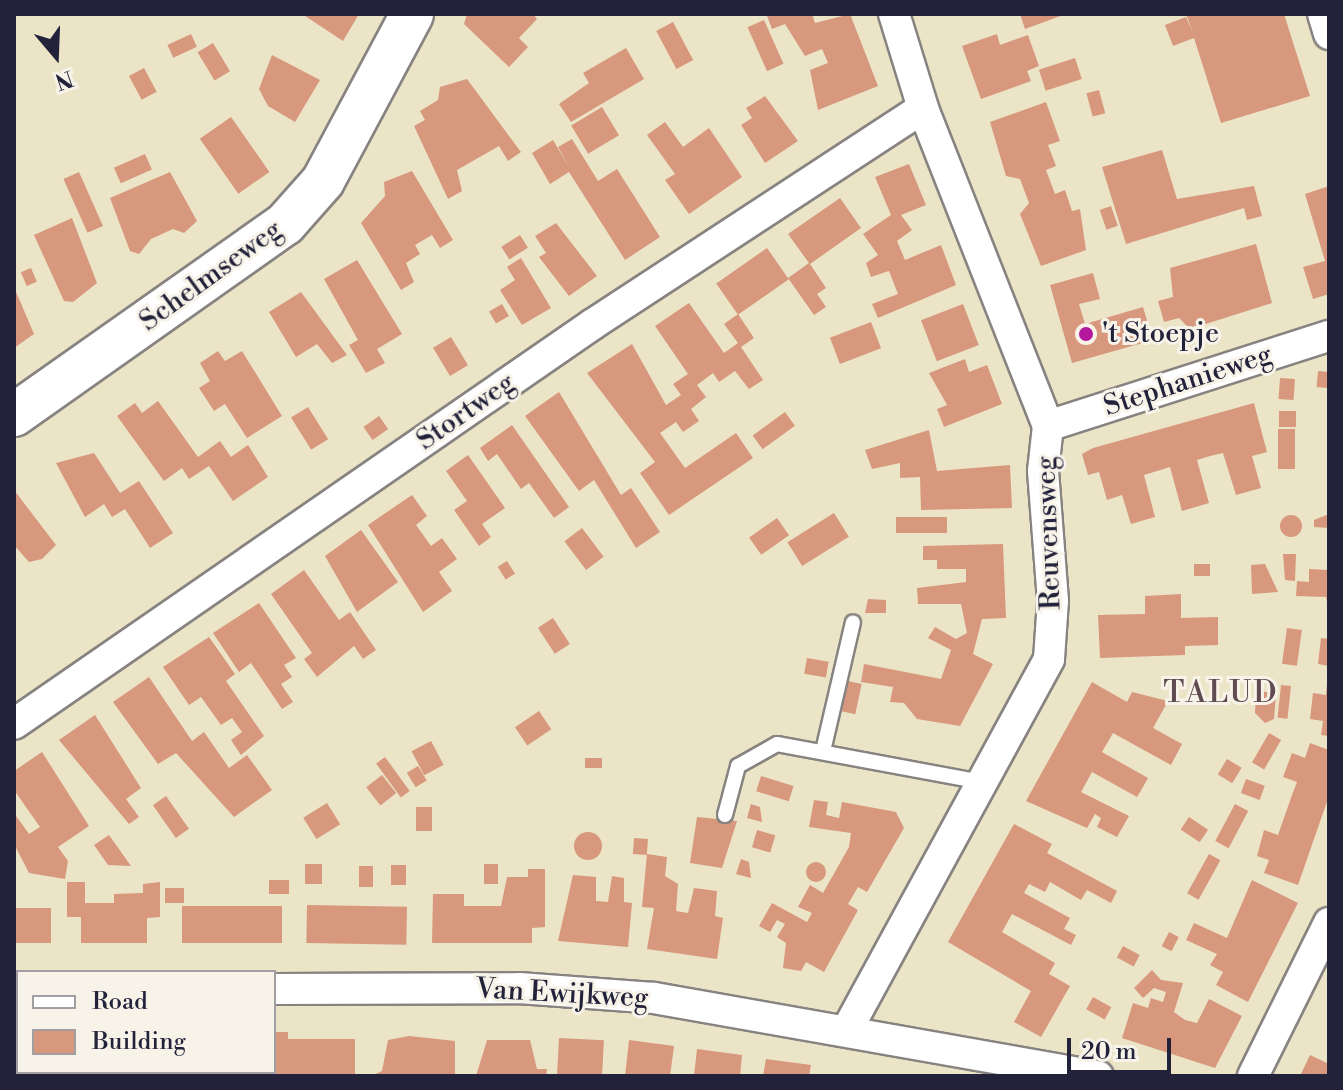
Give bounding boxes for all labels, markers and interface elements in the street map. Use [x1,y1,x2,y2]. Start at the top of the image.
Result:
north arrow [16,16,96,96]
text: N [51,64,77,95]
street label: Schelmseweg [133,213,289,339]
place label: 't Stoepje [1102,317,1219,351]
marker: 't Stoepje [1077,325,1095,343]
street label: Stephanieweg [1100,338,1276,424]
street label: Stortweg [411,366,521,458]
street label: Reuvensweg [1030,455,1068,611]
district label: TALUD [1163,675,1279,711]
legend [16,970,276,1074]
street label: Van Ewijkweg [475,973,649,1015]
text: Road [92,987,148,1017]
scale bar [1071,1022,1175,1072]
text: Building [92,1027,186,1057]
text: 20 m [1081,1037,1137,1067]

